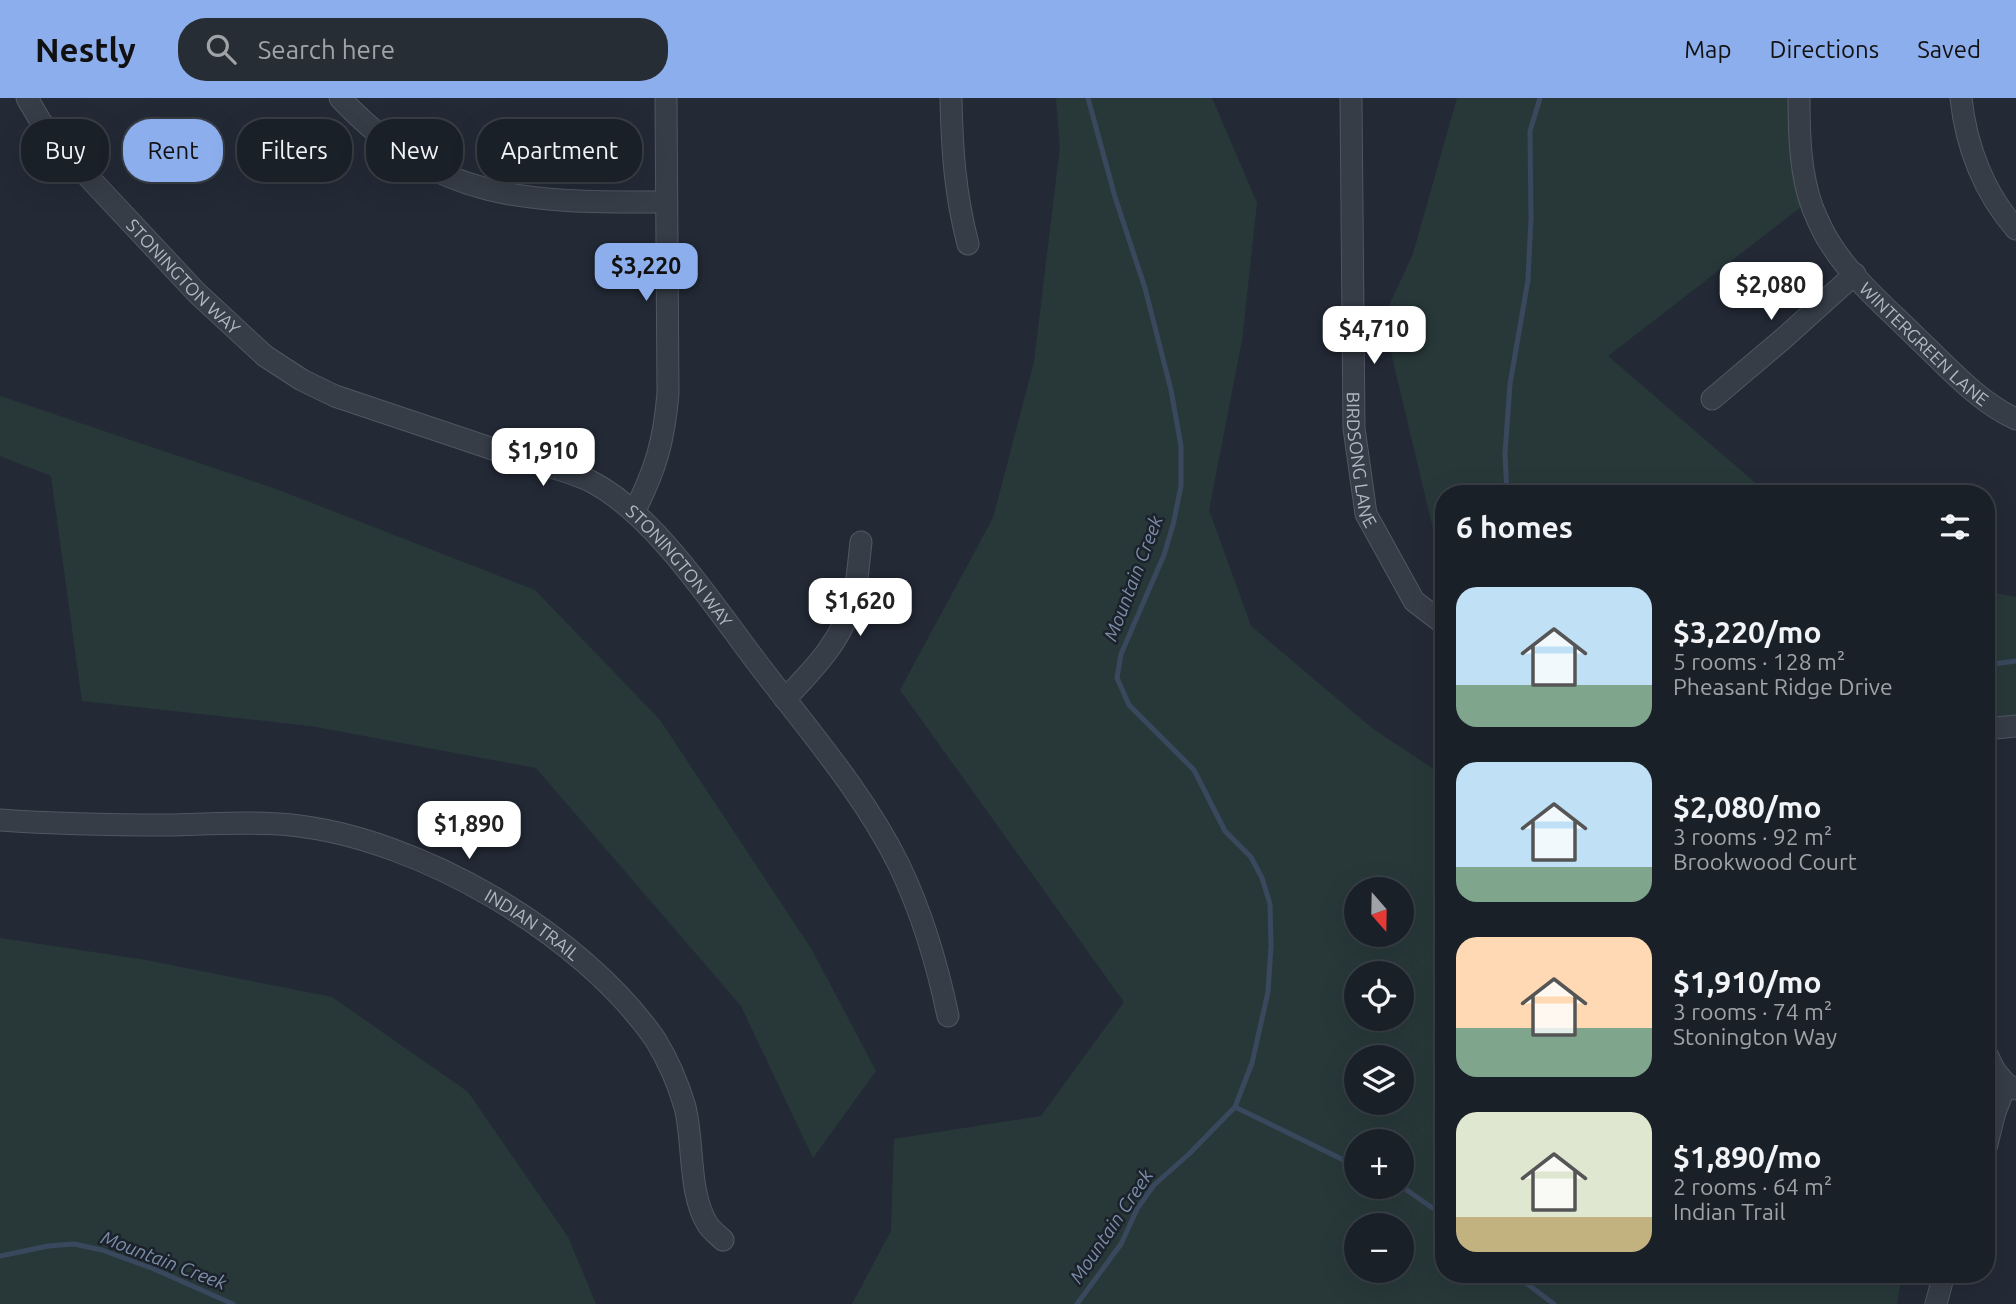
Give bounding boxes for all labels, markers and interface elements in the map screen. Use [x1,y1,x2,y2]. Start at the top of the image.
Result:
search box [178,18,668,81]
icon: search [202,30,240,68]
text: Nestly [35,31,136,68]
text: Search here [258,35,395,64]
text: Map [1684,36,1731,63]
text: Directions [1769,36,1879,63]
text: Saved [1917,36,1981,63]
chip: Buy [21,119,109,182]
chip: Rent [123,119,223,182]
chip: Filters [237,119,352,182]
chip: New [366,119,463,182]
chip: Apartment [477,119,642,182]
street label: STONINGTON WAY [123,215,245,338]
pin: $3,220 [589,244,703,303]
text: $3,220 [611,253,681,278]
pin: $2,080 [1714,262,1828,322]
text: $2,080 [1736,272,1806,297]
street label: WINTERGREEN LANE [1856,278,1993,410]
pin: $4,710 [1317,306,1431,366]
text: $4,710 [1339,316,1409,341]
street label: BIRDSONG LANE [1344,392,1381,531]
pin: $1,910 [486,428,600,488]
text: $1,910 [508,438,578,463]
street label: STONINGTON WAY [623,500,737,631]
icon: filters [1936,508,1974,546]
text: 6 homes [1456,510,1573,544]
water label: Mountain Creek [1099,512,1167,644]
pin: $1,620 [803,578,917,638]
text: $1,620 [825,588,895,613]
icon: home [1512,615,1596,699]
text: $3,220/mo [1673,615,1822,649]
text: 5 rooms · 128 m² [1673,649,1845,674]
text: Pheasant Ridge Drive [1673,674,1893,699]
icon: home [1512,790,1596,874]
text: $2,080/mo [1673,790,1822,824]
pin: $1,890 [412,802,526,861]
text: $1,890 [434,811,504,836]
text: 3 rooms · 92 m² [1673,824,1832,849]
text: Brookwood Court [1673,849,1857,874]
north arrow [1344,877,1414,947]
map controls [1344,877,1414,1283]
street label: INDIAN TRAIL [481,885,584,964]
button: locate [1344,961,1414,1031]
icon: home [1512,965,1596,1049]
text: $1,910/mo [1673,965,1822,999]
text: 3 rooms · 74 m² [1673,999,1832,1024]
text: Stonington Way [1673,1024,1837,1049]
button: layers [1344,1045,1414,1115]
button: + [1344,1129,1414,1199]
icon: home [1512,1140,1596,1224]
text: $1,890/mo [1673,1140,1822,1174]
water label: Mountain Creek [1065,1165,1157,1287]
text: 2 rooms · 64 m² [1673,1174,1832,1199]
text: Indian Trail [1673,1199,1785,1224]
button: − [1344,1213,1414,1283]
water label: Mountain Creek [98,1226,230,1294]

